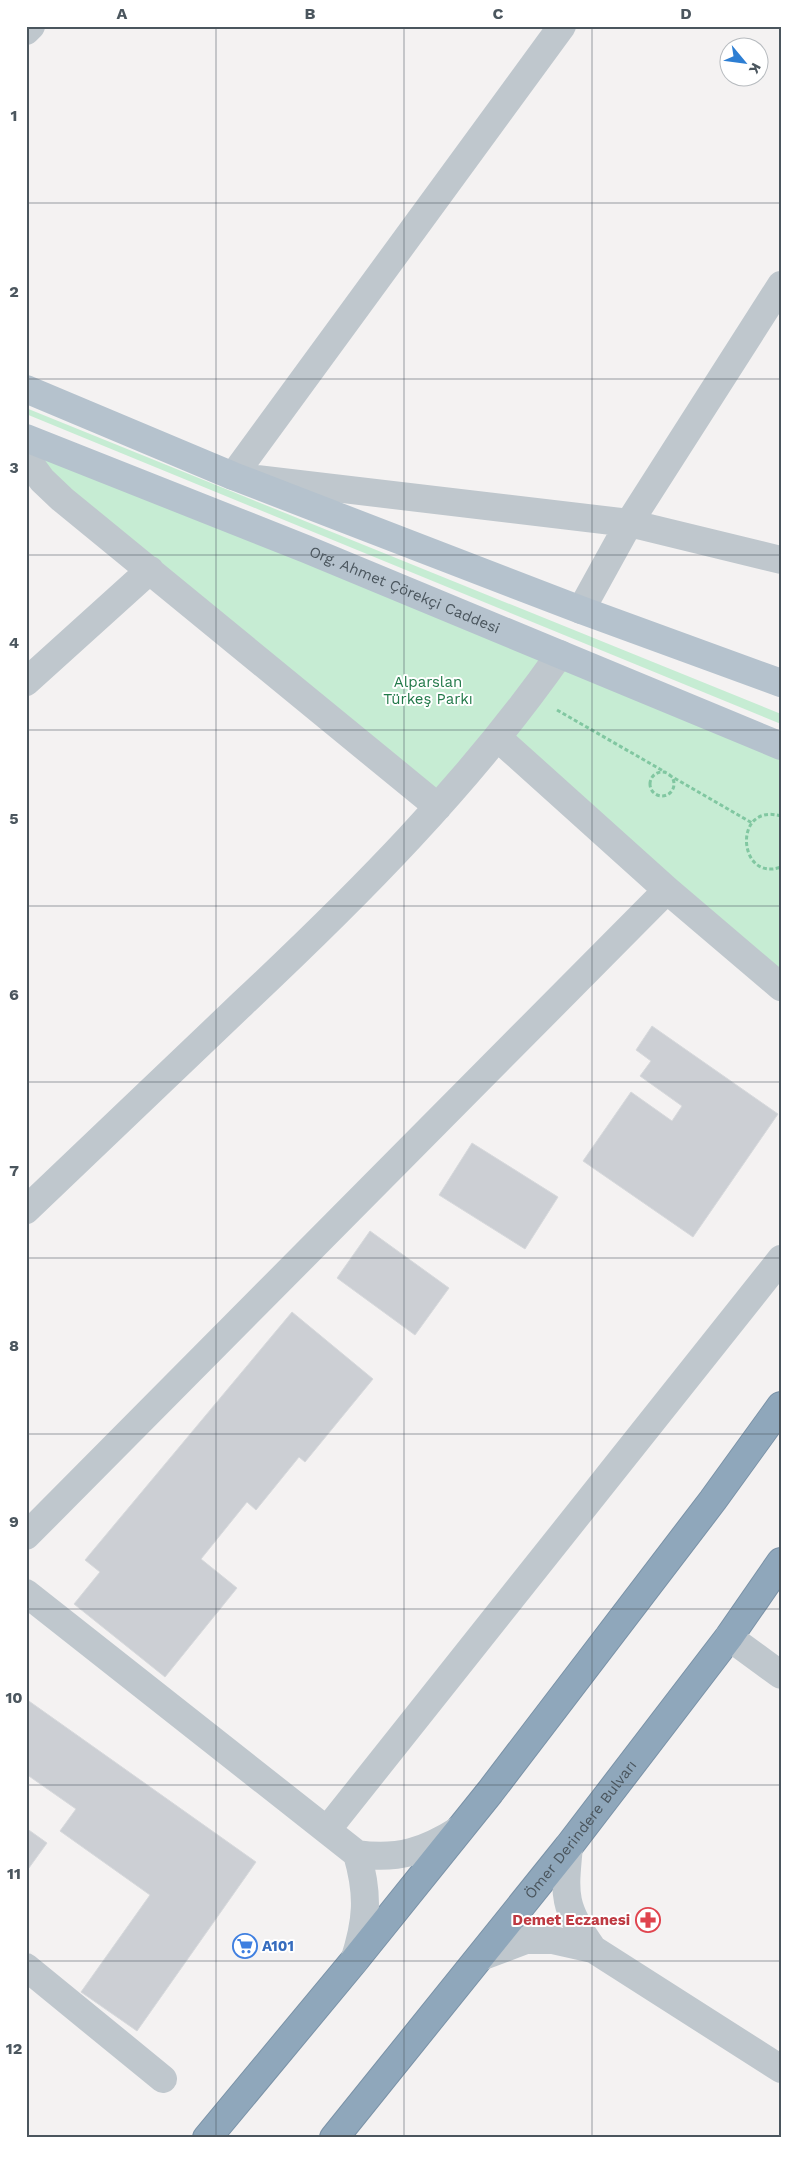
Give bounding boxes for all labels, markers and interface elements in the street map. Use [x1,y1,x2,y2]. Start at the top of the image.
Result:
text: A [117,4,128,23]
text: B [305,4,316,23]
text: C [493,4,504,23]
text: D [680,4,692,23]
north arrow [720,38,770,88]
text: K [746,60,765,77]
text: 1 [11,106,17,125]
text: 2 [9,282,19,301]
text: 3 [9,458,19,477]
street label: Org. Ahmet Çörekçi Caddesi [307,542,503,637]
text: 4 [9,633,19,652]
park label: Alparslan Türkeş Parkı [383,673,473,708]
text: 5 [9,809,19,828]
text: 6 [9,985,19,1004]
text: 7 [9,1161,19,1180]
text: 8 [9,1336,19,1355]
text: 9 [9,1512,19,1531]
text: 10 [5,1688,23,1707]
street label: Ömer Derindere Bulvarı [521,1757,640,1903]
text: 11 [7,1864,21,1883]
pharmacy icon: Demet Eczanesi [635,1907,661,1933]
place label: Demet Eczanesi [512,1911,630,1929]
supermarket icon: A101 [232,1933,258,1959]
place label: A101 [262,1937,294,1955]
text: 12 [6,2039,22,2058]

